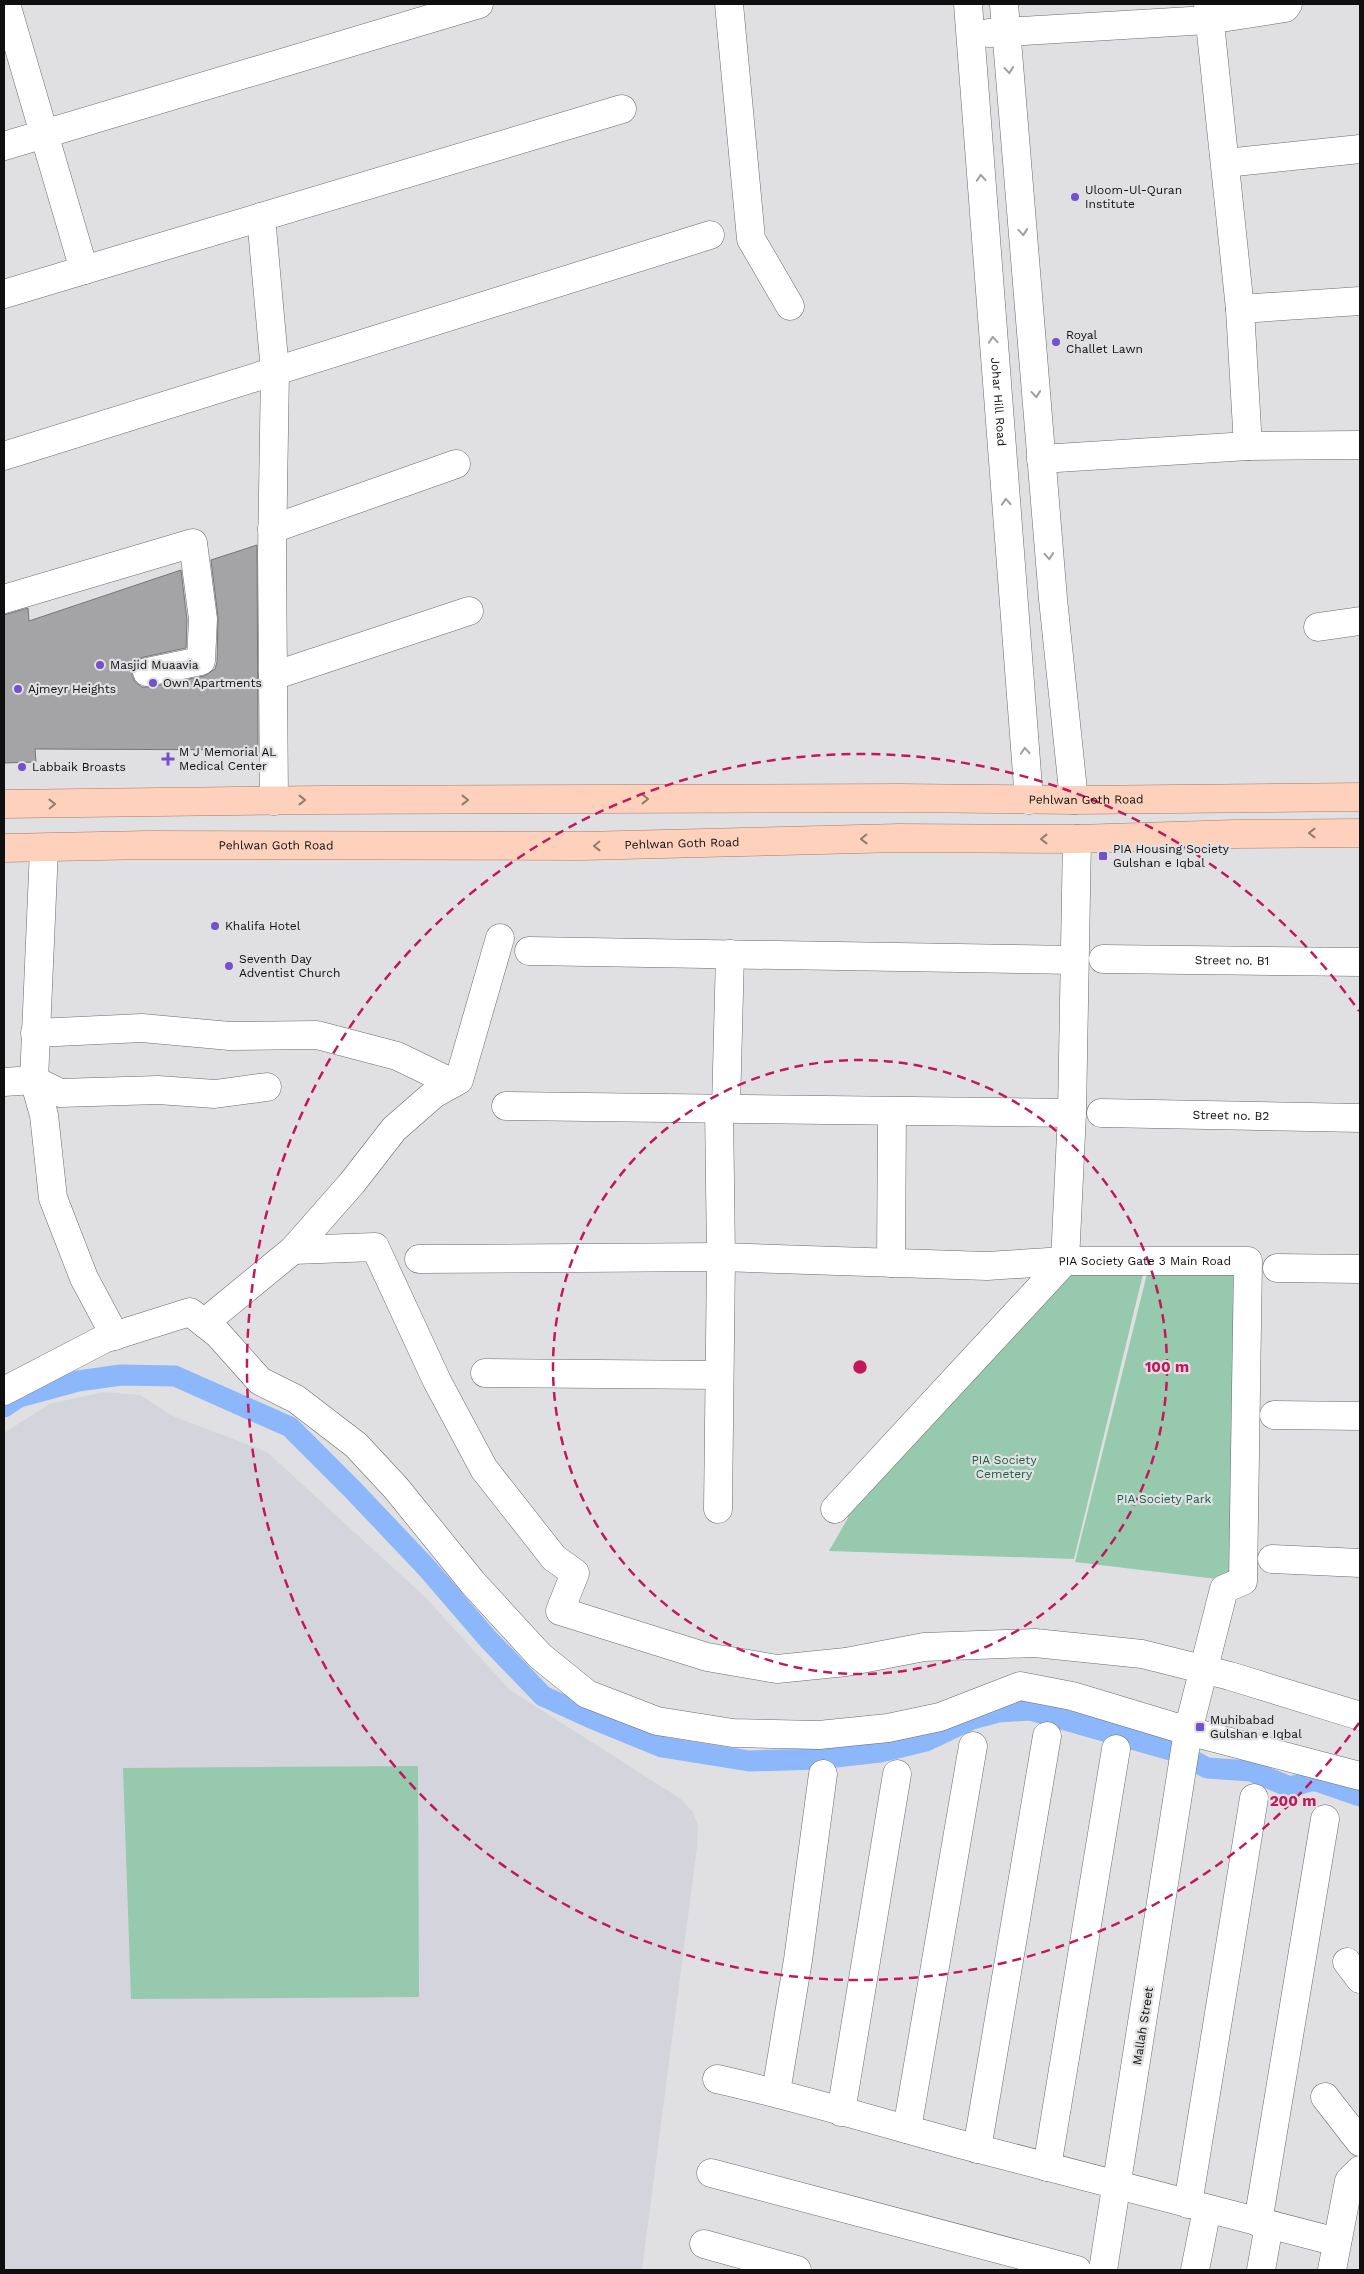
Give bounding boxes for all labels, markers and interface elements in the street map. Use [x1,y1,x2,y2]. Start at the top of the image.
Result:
one-way arrow [1004,66,1015,74]
one-way arrow [976,173,987,181]
place label: Uloom-Ul-Quran Institute [1085,183,1182,211]
marker: Uloom-Ul-Quran Institute [1069,191,1081,203]
one-way arrow [1017,228,1028,236]
place label: Royal Challet Lawn [1066,328,1143,356]
one-way arrow [988,335,999,343]
marker: Royal Challet Lawn [1050,336,1062,348]
street label: Johar Hill Road [988,357,1009,447]
one-way arrow [1030,390,1041,398]
one-way arrow [1000,497,1011,505]
one-way arrow [1044,552,1055,560]
place label: Masjid Muaavia [110,658,199,672]
marker: Masjid Muaavia [94,659,106,671]
place label: Own Apartments [163,676,262,690]
marker: Own Apartments [147,677,159,689]
place label: Ajmeyr Heights [28,682,116,696]
marker: Ajmeyr Heights [12,683,24,695]
place label: M J Memorial AL Medical Center [179,745,277,773]
one-way arrow [1020,747,1031,755]
marker: M J Memorial AL Medical Center [161,752,175,766]
place label: Labbaik Broasts [32,760,126,774]
marker: Labbaik Broasts [16,761,28,773]
street label: Pehlwan Goth Road [1028,792,1144,807]
one-way arrow [642,794,649,804]
one-way arrow [299,795,307,805]
one-way arrow [462,795,469,805]
one-way arrow [49,799,57,809]
one-way arrow [1307,828,1315,838]
one-way arrow [860,834,868,845]
one-way arrow [1040,834,1048,844]
street label: Pehlwan Goth Road [624,835,740,852]
street label: Pehlwan Goth Road [218,838,333,852]
one-way arrow [592,841,600,851]
place label: PIA Housing Society Gulshan e Iqbal [1113,842,1230,870]
marker: PIA Housing Society Gulshan e Iqbal [1097,850,1109,862]
place label: Khalifa Hotel [225,919,301,933]
marker: Khalifa Hotel [209,920,221,932]
place label: Seventh Day Adventist Church [239,952,340,980]
street label: Street no. B1 [1195,953,1269,968]
marker: Seventh Day Adventist Church [223,960,235,972]
street label: Street no. B2 [1192,1108,1270,1123]
street label: PIA Society Gate 3 Main Road [1058,1254,1231,1268]
centre of rings [851,1358,869,1376]
text: 100 m [1145,1358,1189,1376]
park label: PIA Society Cemetery [971,1453,1037,1481]
park label: PIA Society Park [1117,1492,1212,1506]
place label: Muhibabad Gulshan e Iqbal [1210,1713,1302,1741]
marker: Muhibabad Gulshan e Iqbal [1194,1721,1206,1733]
text: 200 m [1270,1792,1316,1810]
street label: Mallah Street [1130,1986,1156,2066]

